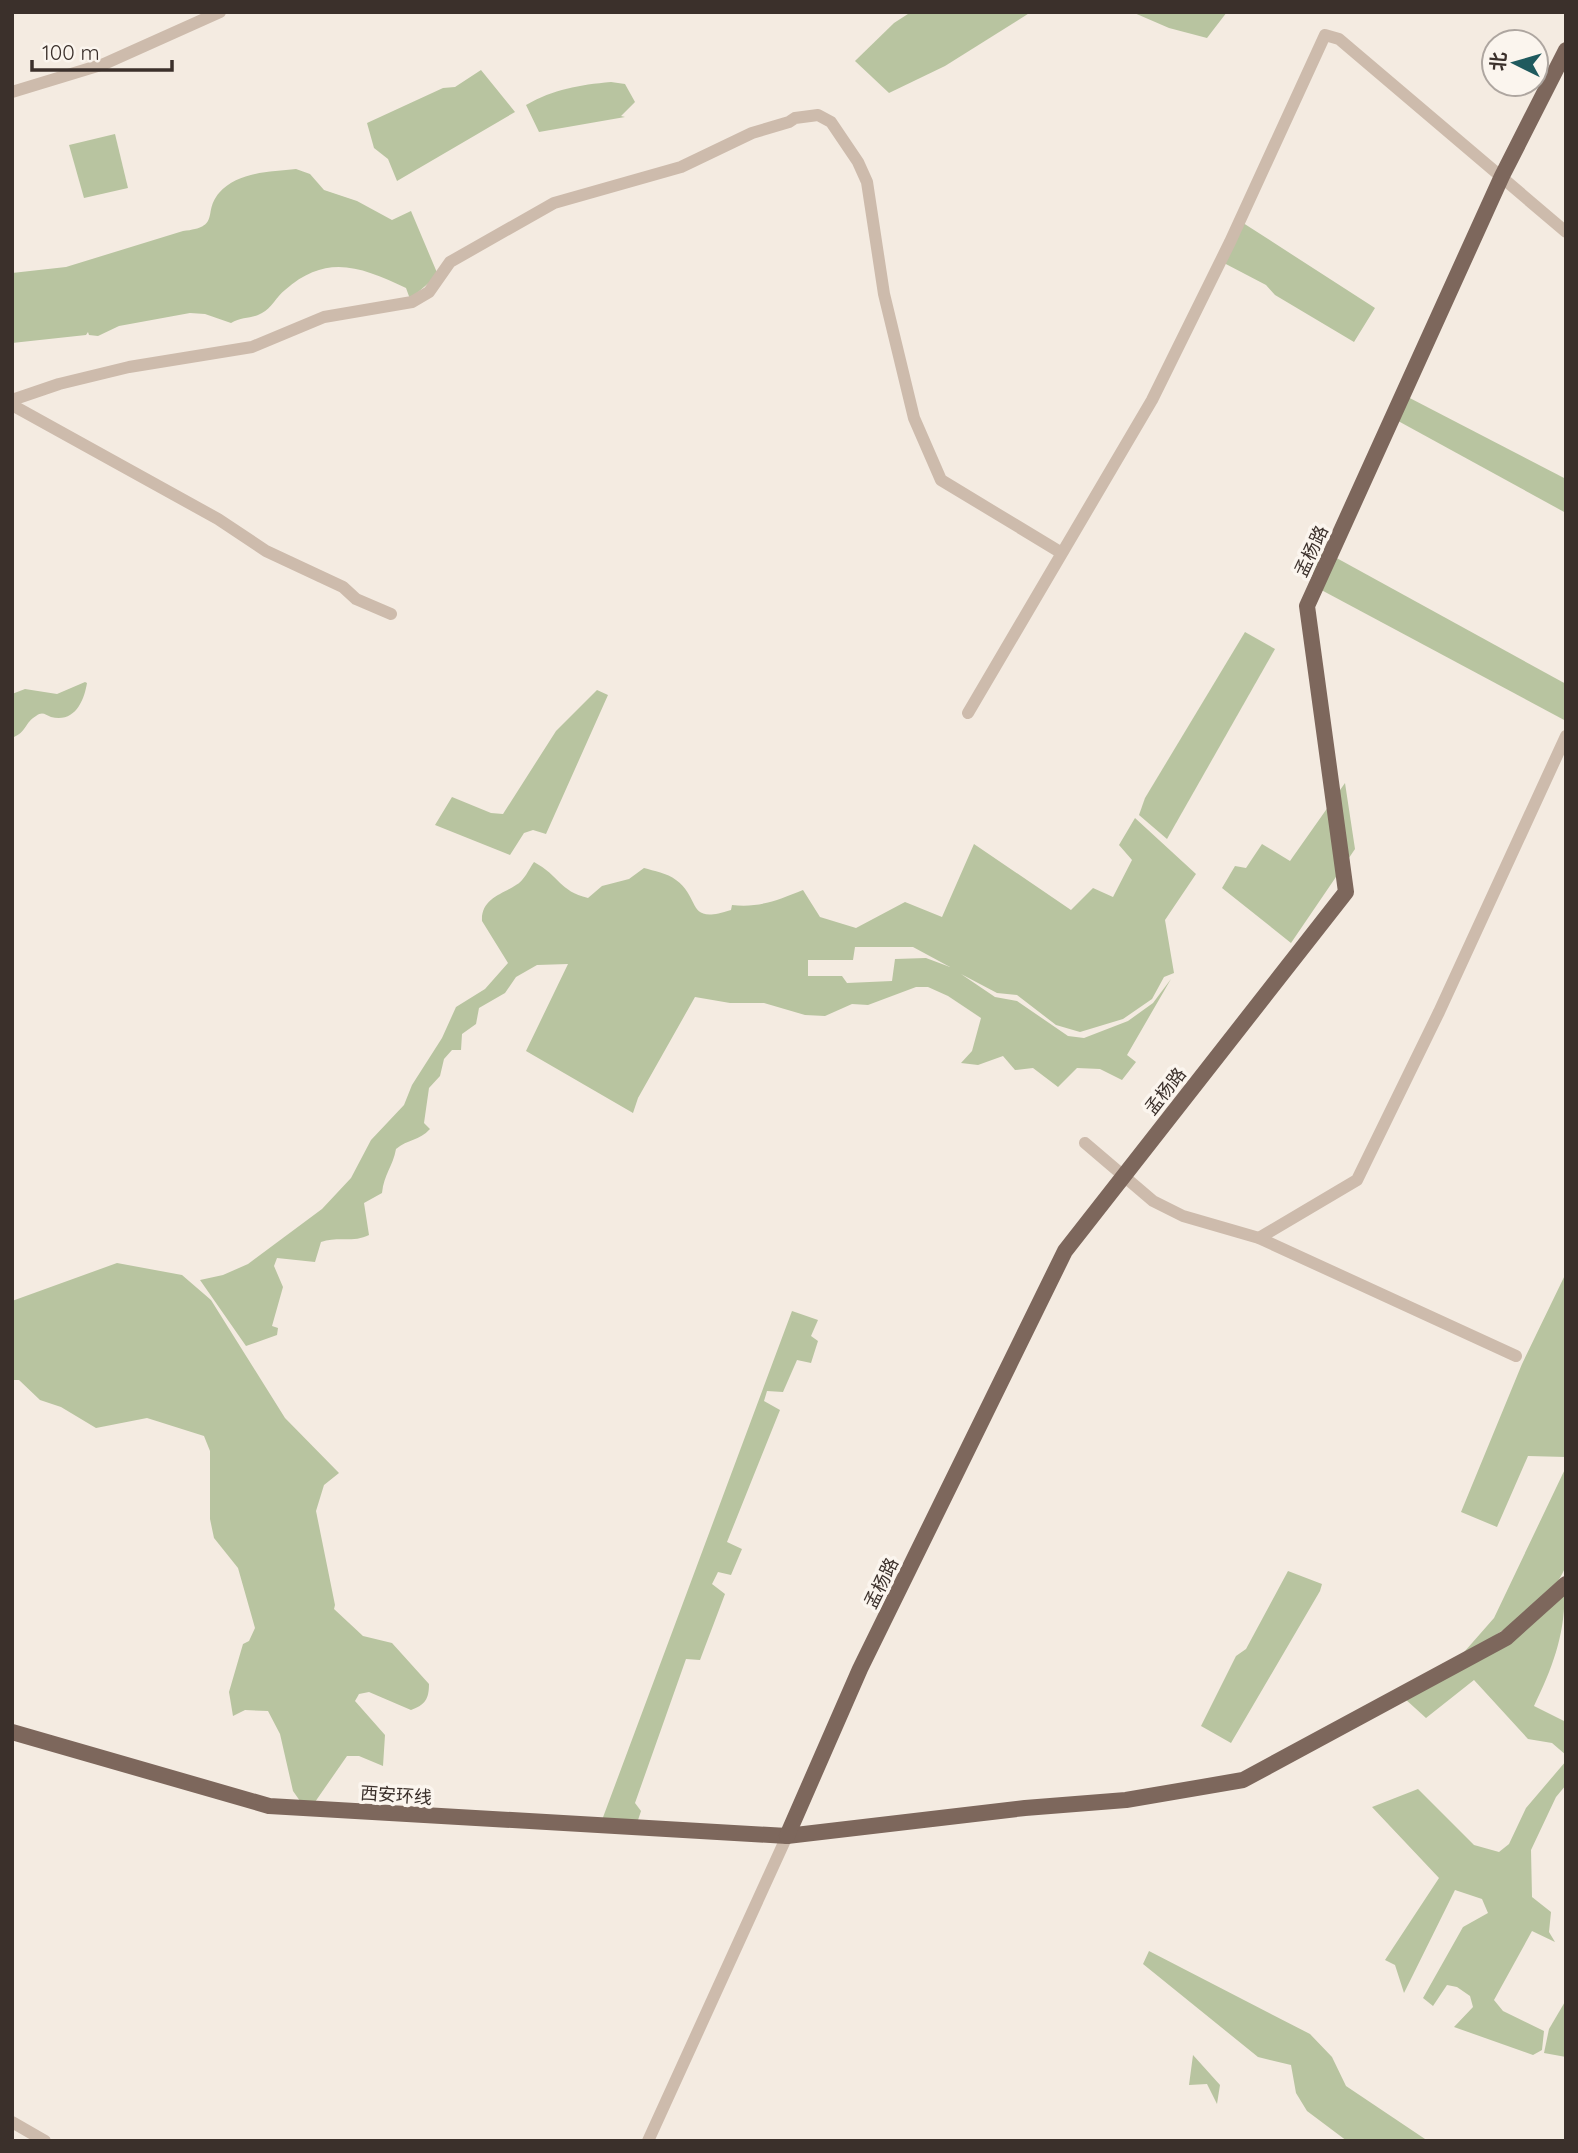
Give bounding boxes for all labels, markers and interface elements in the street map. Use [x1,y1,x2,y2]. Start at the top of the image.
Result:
scale bar [32,28,172,72]
north arrow [1480,28,1550,98]
text: 100 m [42,39,100,65]
text: 北 [1485,51,1511,72]
street label: 孟杨路 [1289,522,1333,580]
street label: 孟杨路 [1139,1063,1191,1119]
street label: 孟杨路 [859,1554,903,1612]
street label: 西安环线 [359,1781,433,1809]

